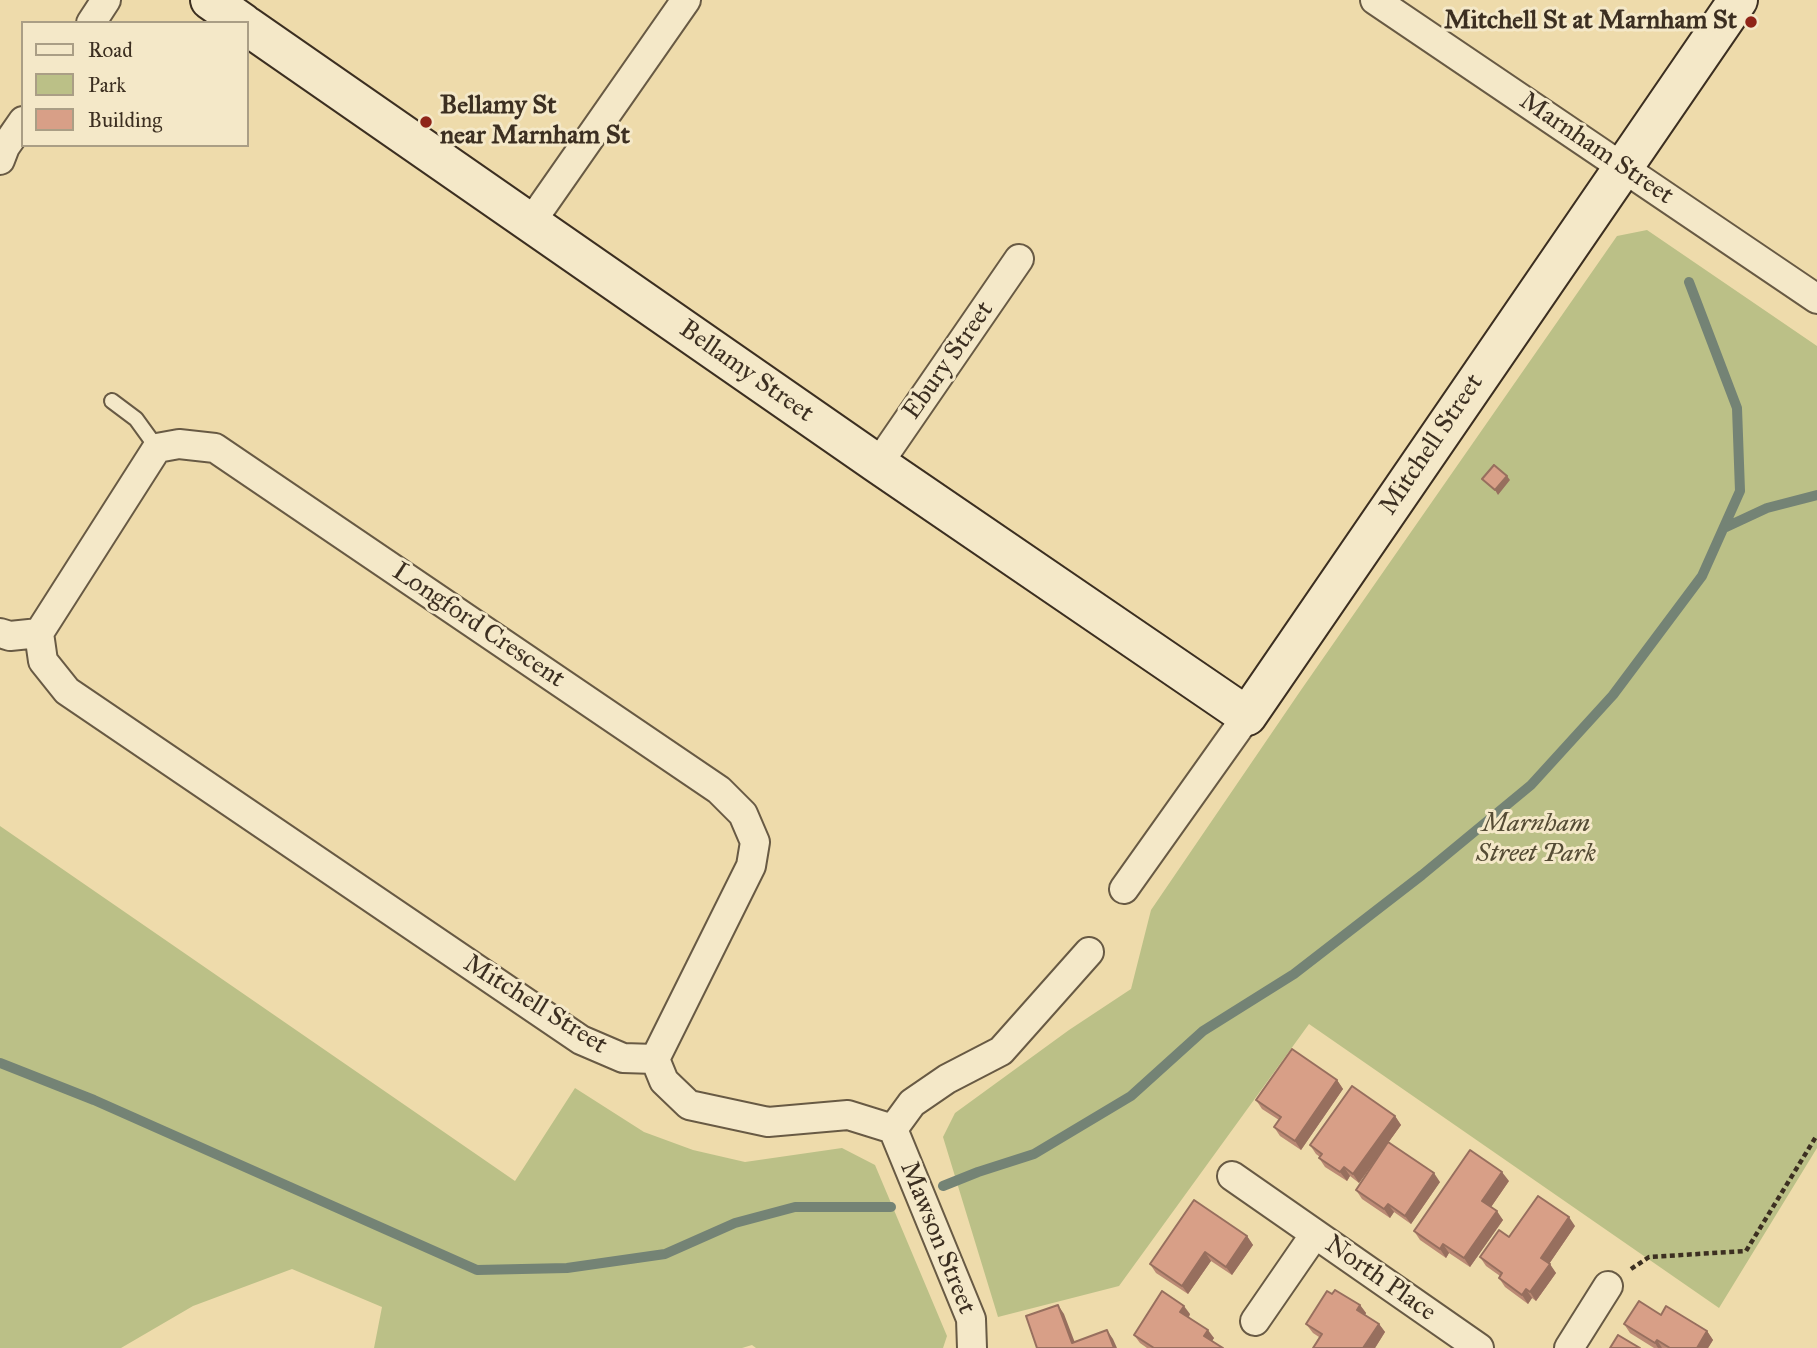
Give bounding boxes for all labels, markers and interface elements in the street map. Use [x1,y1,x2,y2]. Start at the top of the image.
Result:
place label: Mitchell St at Marnham St [1444,6,1737,38]
marker: Mitchell St at Marnham St [1743,14,1759,30]
legend [21,21,248,147]
text: Road [88,37,133,63]
text: Park [88,72,126,98]
street label: Marnham Street [1513,86,1679,212]
place label: Bellamy St near Marnham St [440,91,630,152]
text: Building [88,107,162,133]
marker: Bellamy St near Marnham St [418,114,434,130]
street label: Ebury Street [897,296,1001,426]
street label: Bellamy Street [673,314,819,430]
street label: Mitchell Street [1373,369,1491,521]
street label: Longford Crescent [386,557,570,695]
park label: Marnham Street Park [1476,809,1596,870]
street label: Mitchell Street [457,948,613,1062]
street label: Mawson Street [892,1157,982,1319]
street label: North Place [1318,1229,1442,1329]

